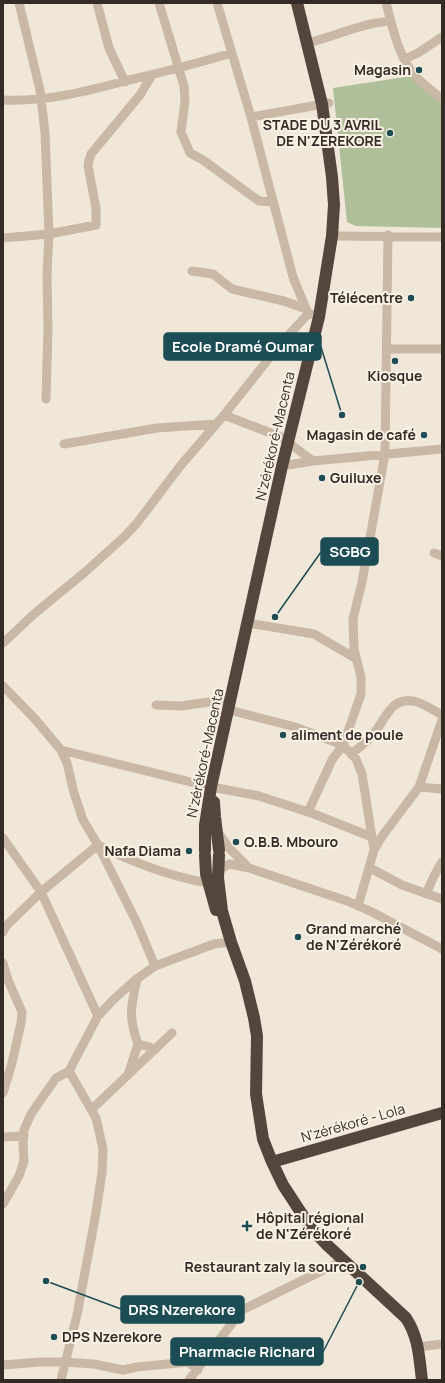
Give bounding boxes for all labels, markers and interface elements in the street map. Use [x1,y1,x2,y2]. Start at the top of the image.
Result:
place label: Magasin [354,60,411,79]
marker: Magasin [414,65,424,75]
place label: STADE DU 3 AVRIL DE N'ZEREKORE [263,115,383,150]
marker: STADE DU 3 AVRIL DE N'ZEREKORE [385,128,395,138]
place label: Télécentre [330,288,403,307]
marker: Télécentre [406,293,416,303]
callout: Ecole Dramé Oumar [164,333,321,360]
text: Ecole Dramé Oumar [172,336,314,357]
marker: Kiosque [390,356,400,366]
place label: Kiosque [368,366,422,385]
street label: N'zérékoré-Macenta [250,369,299,502]
place label: Magasin de café [307,425,416,444]
marker: Magasin de café [419,430,429,440]
place label: Guiluxe [330,468,382,487]
marker: Guiluxe [317,473,327,483]
callout: SGBG [321,538,378,565]
text: SGBG [329,541,371,562]
street label: N'zérékoré-Macenta [182,686,228,819]
place label: aliment de poule [291,725,403,744]
marker: aliment de poule [278,730,288,740]
place label: O.B.B. Mbouro [244,832,339,851]
marker: O.B.B. Mbouro [231,837,241,847]
place label: Nafa Diama [104,841,181,860]
marker: Nafa Diama [184,846,194,856]
place label: Grand marché de N'Zérékoré [306,919,401,954]
marker: Grand marché de N'Zérékoré [293,932,303,942]
street label: N'zérékoré - Lola [299,1099,407,1146]
place label: Hôpital régional de N'Zérékoré [256,1208,364,1243]
marker: Hôpital régional de N'Zérékoré [241,1220,253,1232]
place label: Restaurant zaly la source [185,1257,355,1276]
marker: Restaurant zaly la source [358,1262,368,1272]
callout: DRS Nzerekore [121,1296,244,1323]
text: DRS Nzerekore [128,1299,236,1320]
place label: DPS Nzerekore [62,1327,162,1346]
marker: DPS Nzerekore [49,1332,59,1342]
callout: Pharmacie Richard [171,1338,323,1365]
text: Pharmacie Richard [179,1341,315,1362]

